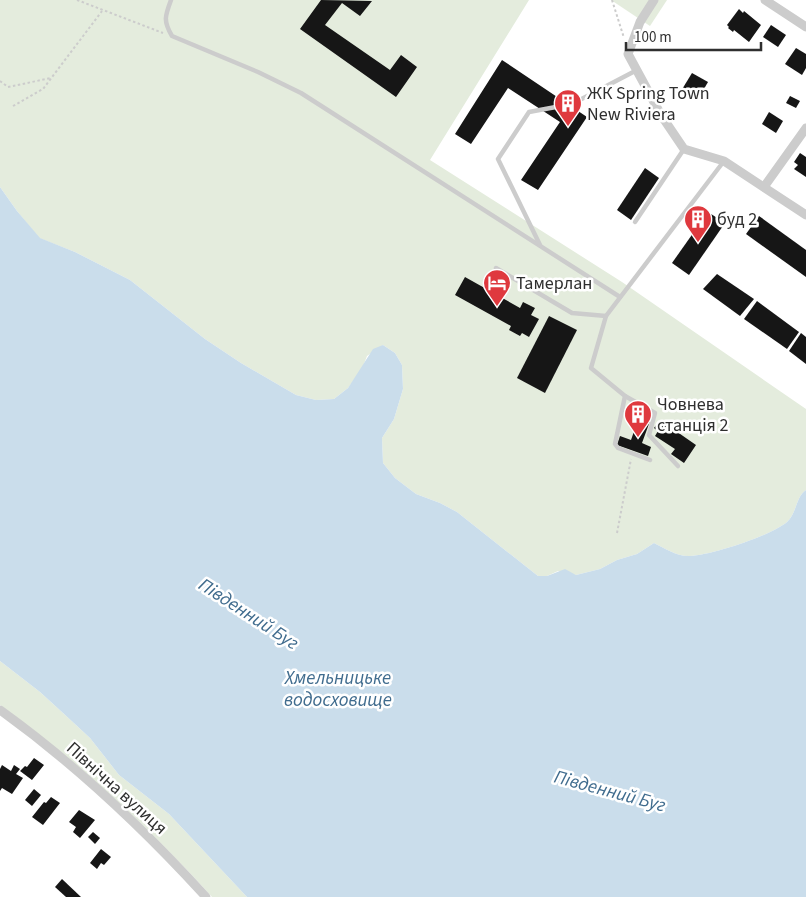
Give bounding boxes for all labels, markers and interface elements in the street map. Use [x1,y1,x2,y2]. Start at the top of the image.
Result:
scale bar [626,20,761,52]
text: 100 m [634,27,672,48]
place label: ЖК Spring Town New Riviera [587,81,710,127]
building icon: ЖК Spring Town New Riviera [553,88,583,127]
building icon: буд 2 [683,204,713,243]
place label: буд 2 [717,207,757,232]
hotel icon: Тамерлан [482,268,512,307]
place label: Тамерлан [516,271,592,296]
place label: Човнева станція 2 [657,392,728,438]
building icon: Човнева станція 2 [623,399,653,438]
water label: Південний Буг [193,572,304,657]
water label: Хмельницьке водосховище [284,665,392,714]
street label: Північна вулиця [61,736,173,841]
water label: Південний Буг [551,764,669,819]

